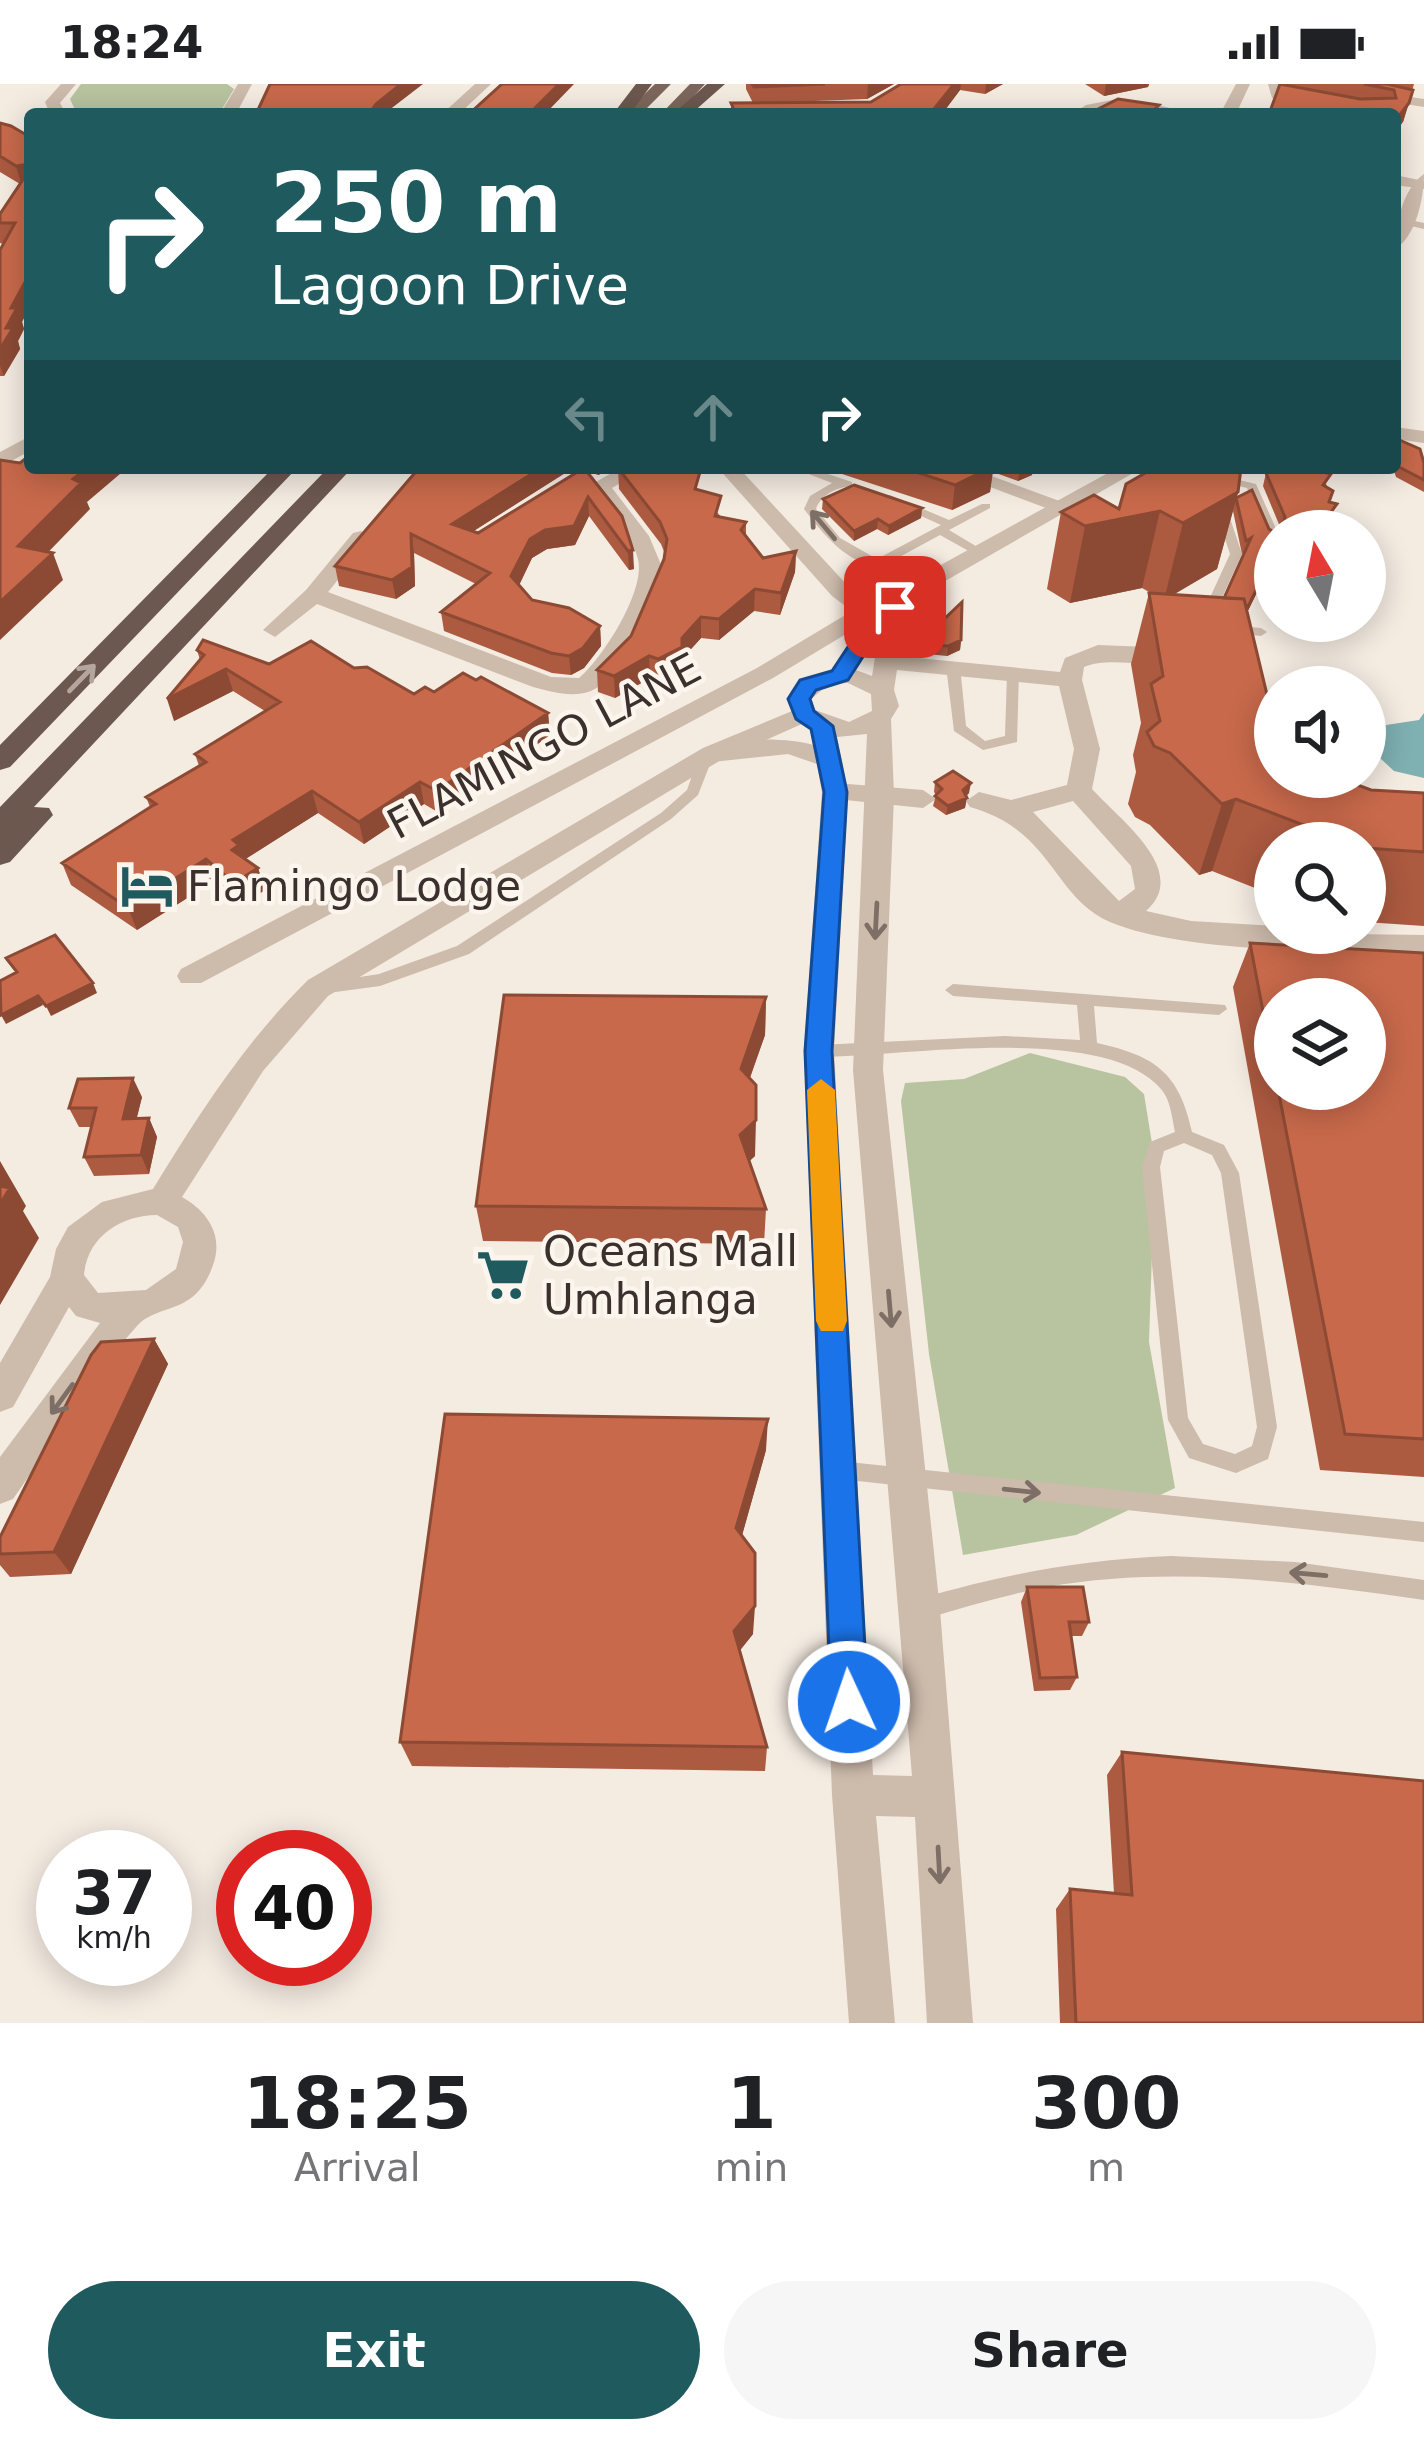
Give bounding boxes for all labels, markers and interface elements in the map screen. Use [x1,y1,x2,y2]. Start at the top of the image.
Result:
text: 18:24 [60,16,203,69]
text: 250 m [270,154,562,252]
icon: right [72,156,228,312]
text: Lagoon Drive [270,254,629,317]
icon: left [554,384,620,450]
icon: ahead [680,384,746,450]
icon: right [806,384,872,450]
one-way arrow [810,510,838,541]
north arrow [1254,510,1386,642]
map controls [1254,510,1386,1110]
pin [844,556,946,658]
icon: arrive [862,574,928,640]
street label: FLAMINGO LANE [379,643,709,849]
one-way arrow [67,664,96,693]
button: sound [1254,666,1386,798]
button: search [1254,822,1386,954]
hotel icon: Flamingo Lodge [118,857,176,915]
place label: Flamingo Lodge [187,862,521,911]
one-way arrow [864,901,887,940]
button: layers [1254,978,1386,1110]
place label: Oceans Mall Umhlanga [543,1227,798,1324]
supermarket icon: Oceans Mall Umhlanga [474,1246,532,1304]
one-way arrow [879,1289,902,1328]
one-way arrow [50,1382,76,1415]
one-way arrow [1002,1480,1041,1503]
one-way arrow [1289,1562,1328,1585]
position arrow [786,1639,912,1765]
speed limit sign: 40 [216,1830,372,1986]
one-way arrow [927,1845,950,1884]
text: 37 [72,1858,156,1928]
text: km/h [76,1920,152,1955]
text: 18:25 [243,2061,472,2145]
text: 1 [726,2061,776,2145]
text: 300 [1031,2061,1181,2145]
text: Arrival [294,2145,421,2190]
text: min [715,2145,788,2190]
text: m [1087,2145,1125,2190]
button: Exit [48,2281,700,2419]
button: Share [724,2281,1376,2419]

